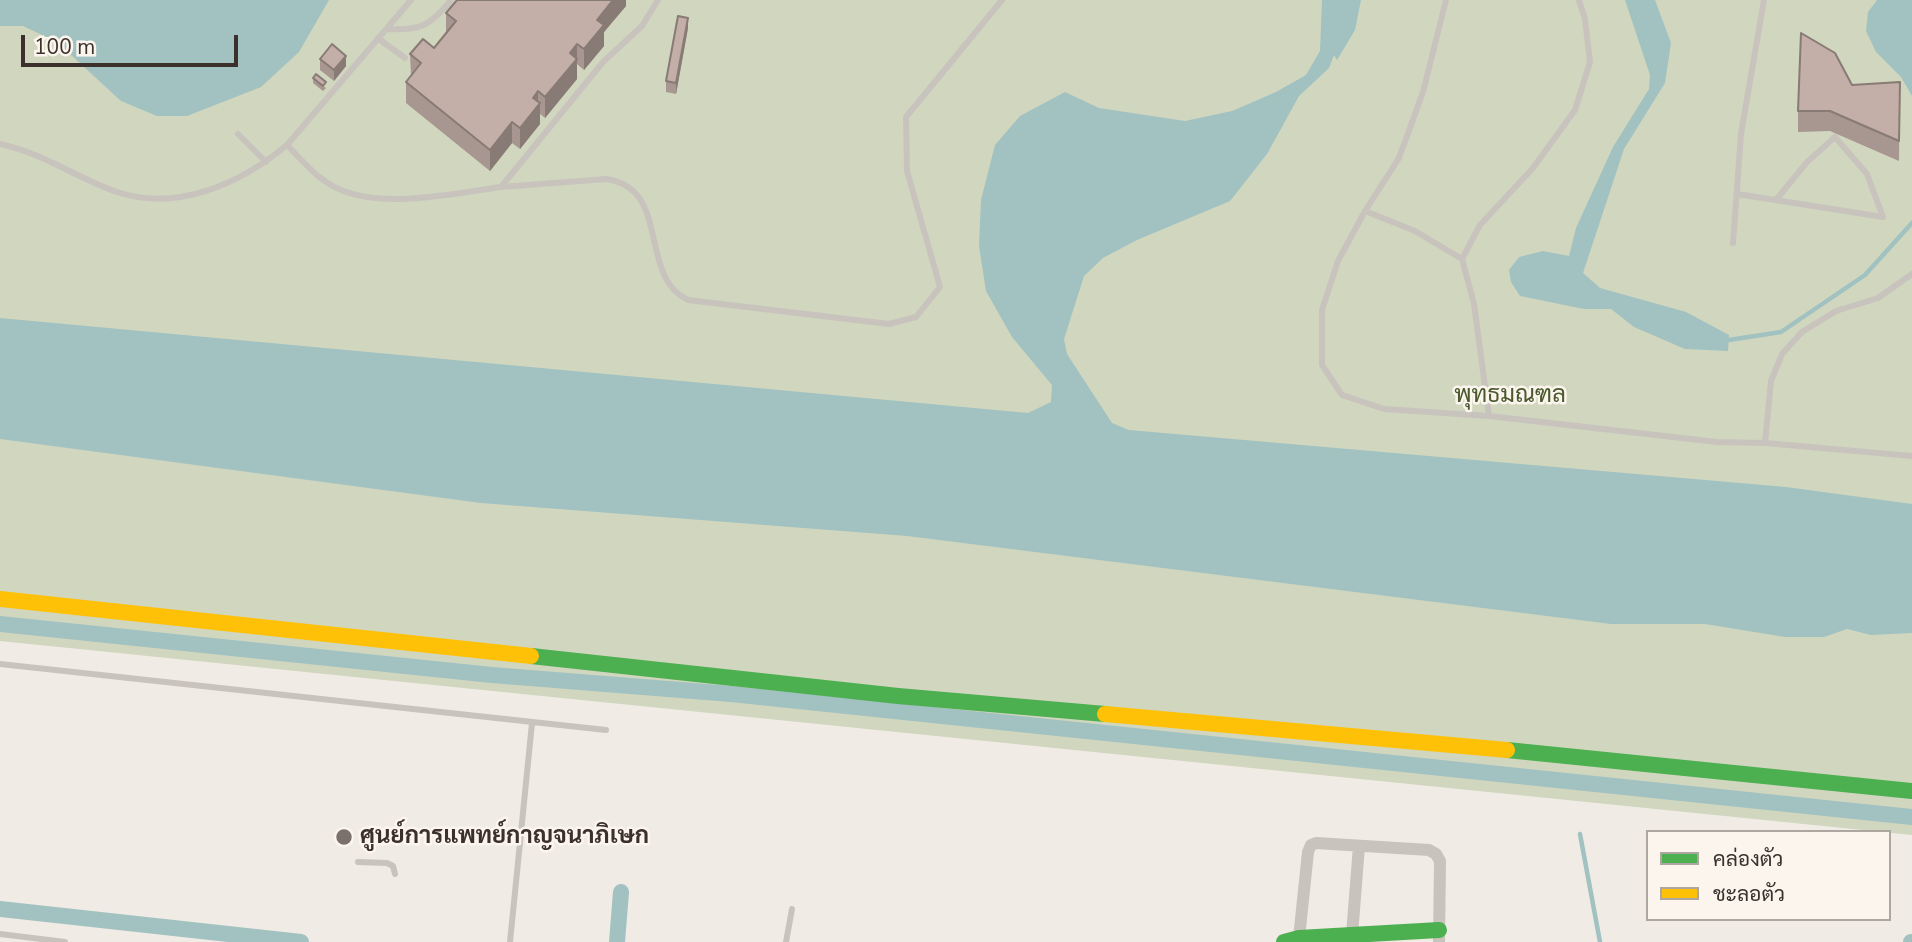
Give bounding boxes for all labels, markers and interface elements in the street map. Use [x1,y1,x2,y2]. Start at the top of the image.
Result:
scale bar [24,21,242,65]
text: 100 m [34,33,95,61]
park label: พุทธมณฑล [1454,382,1566,410]
place label: ศูนย์การแพทย์กาญจนาภิเษก [360,823,649,851]
marker: ศูนย์การแพทย์กาญจนาภิเษก [334,827,354,847]
legend [1646,830,1891,921]
text: คล่องตัว [1713,845,1783,873]
text: ชะลอตัว [1713,880,1785,908]

